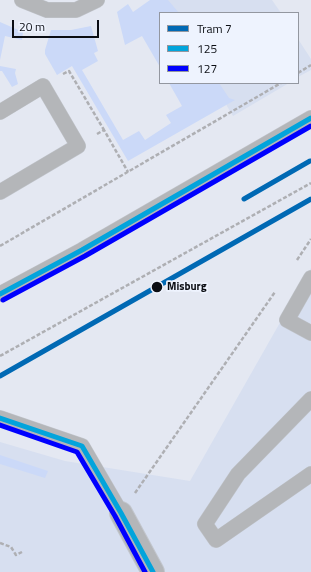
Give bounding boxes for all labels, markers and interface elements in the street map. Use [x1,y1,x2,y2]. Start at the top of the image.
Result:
scale bar [14,12,101,38]
legend [159,12,299,84]
text: 20 m [19,17,45,36]
text: Tram 7 [197,19,232,38]
text: 125 [197,39,217,58]
text: 127 [197,59,217,78]
marker: Misburg [150,280,164,294]
place label: Misburg [167,280,207,294]

